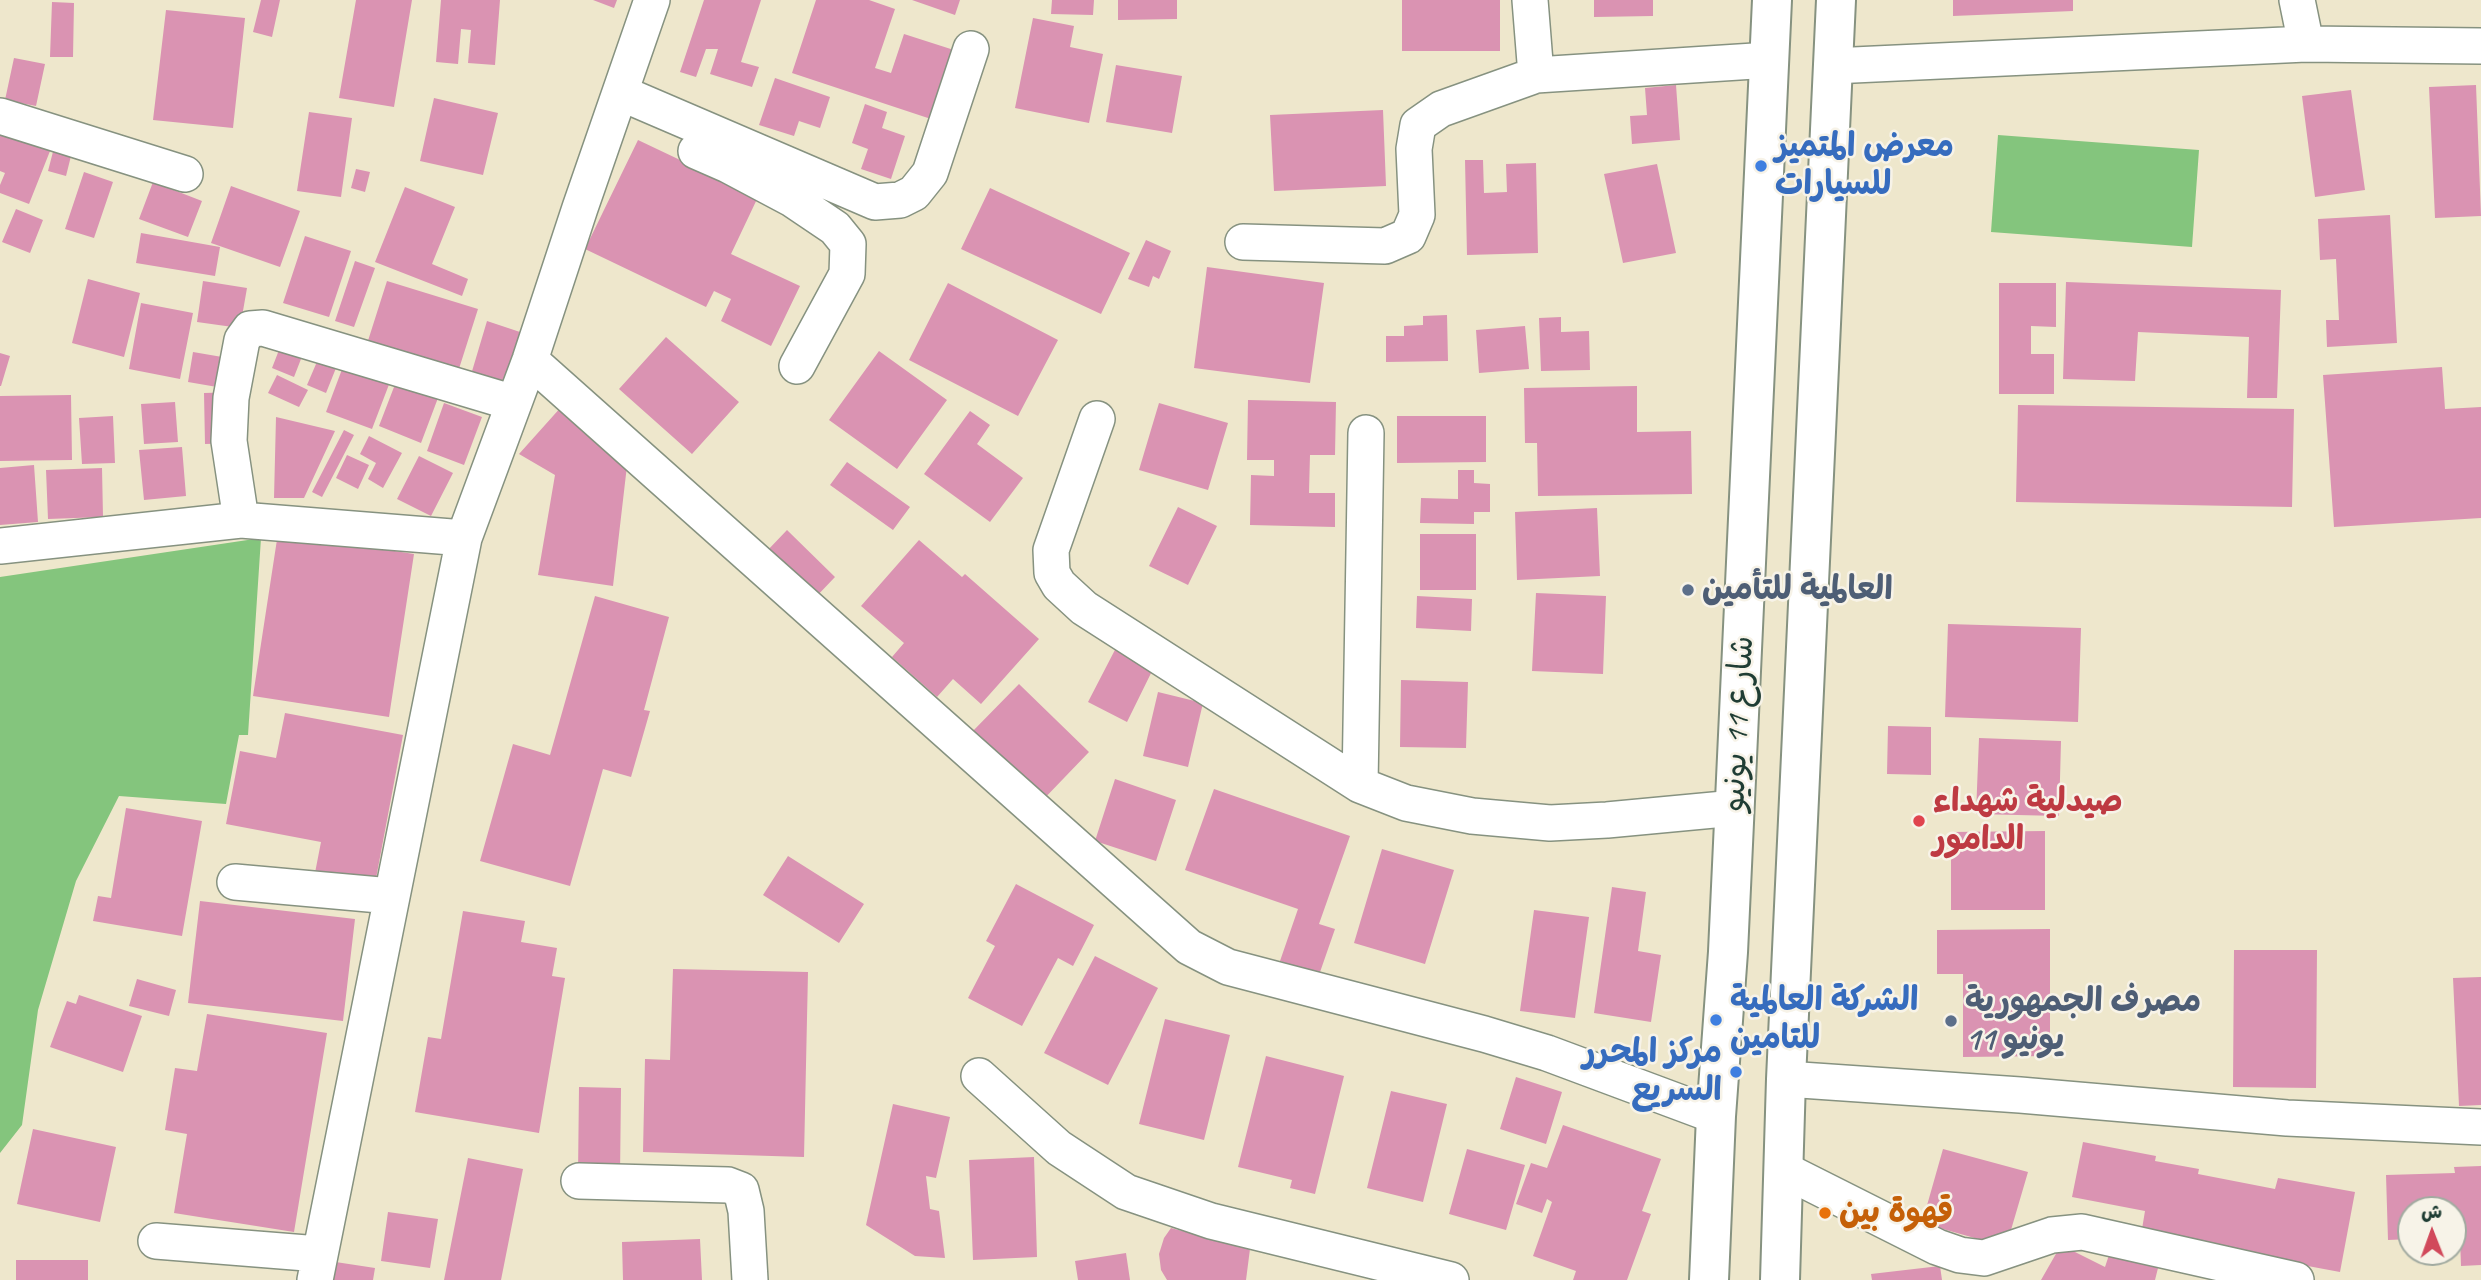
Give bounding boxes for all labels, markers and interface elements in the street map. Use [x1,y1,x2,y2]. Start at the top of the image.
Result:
place label: معرض المتميز للسيارات [1775,127,1954,205]
marker: معرض المتميز للسيارات [1753,158,1769,174]
place label: العالمية للتأمين [1702,570,1893,610]
marker: العالمية للتأمين [1680,582,1696,598]
street label: شارع 11 يونيو [1715,635,1763,813]
place label: صيدلية شهداء الدامور [1933,782,2123,860]
marker: صيدلية شهداء الدامور [1911,813,1927,829]
place label: الشركة العالمية للتامين [1730,981,1918,1059]
place label: مصرف الجمهورية 11 يونيو [1965,982,2201,1060]
marker: الشركة العالمية للتامين [1708,1012,1724,1028]
marker: مصرف الجمهورية 11 يونيو [1943,1013,1959,1029]
place label: مركز المحرر السريع [1583,1033,1722,1111]
marker: مركز المحرر السريع [1728,1064,1744,1080]
place label: قهوة بين [1839,1193,1953,1233]
north arrow [2397,1196,2467,1266]
text: ش [2421,1200,2442,1224]
marker: قهوة بين [1817,1205,1833,1221]

